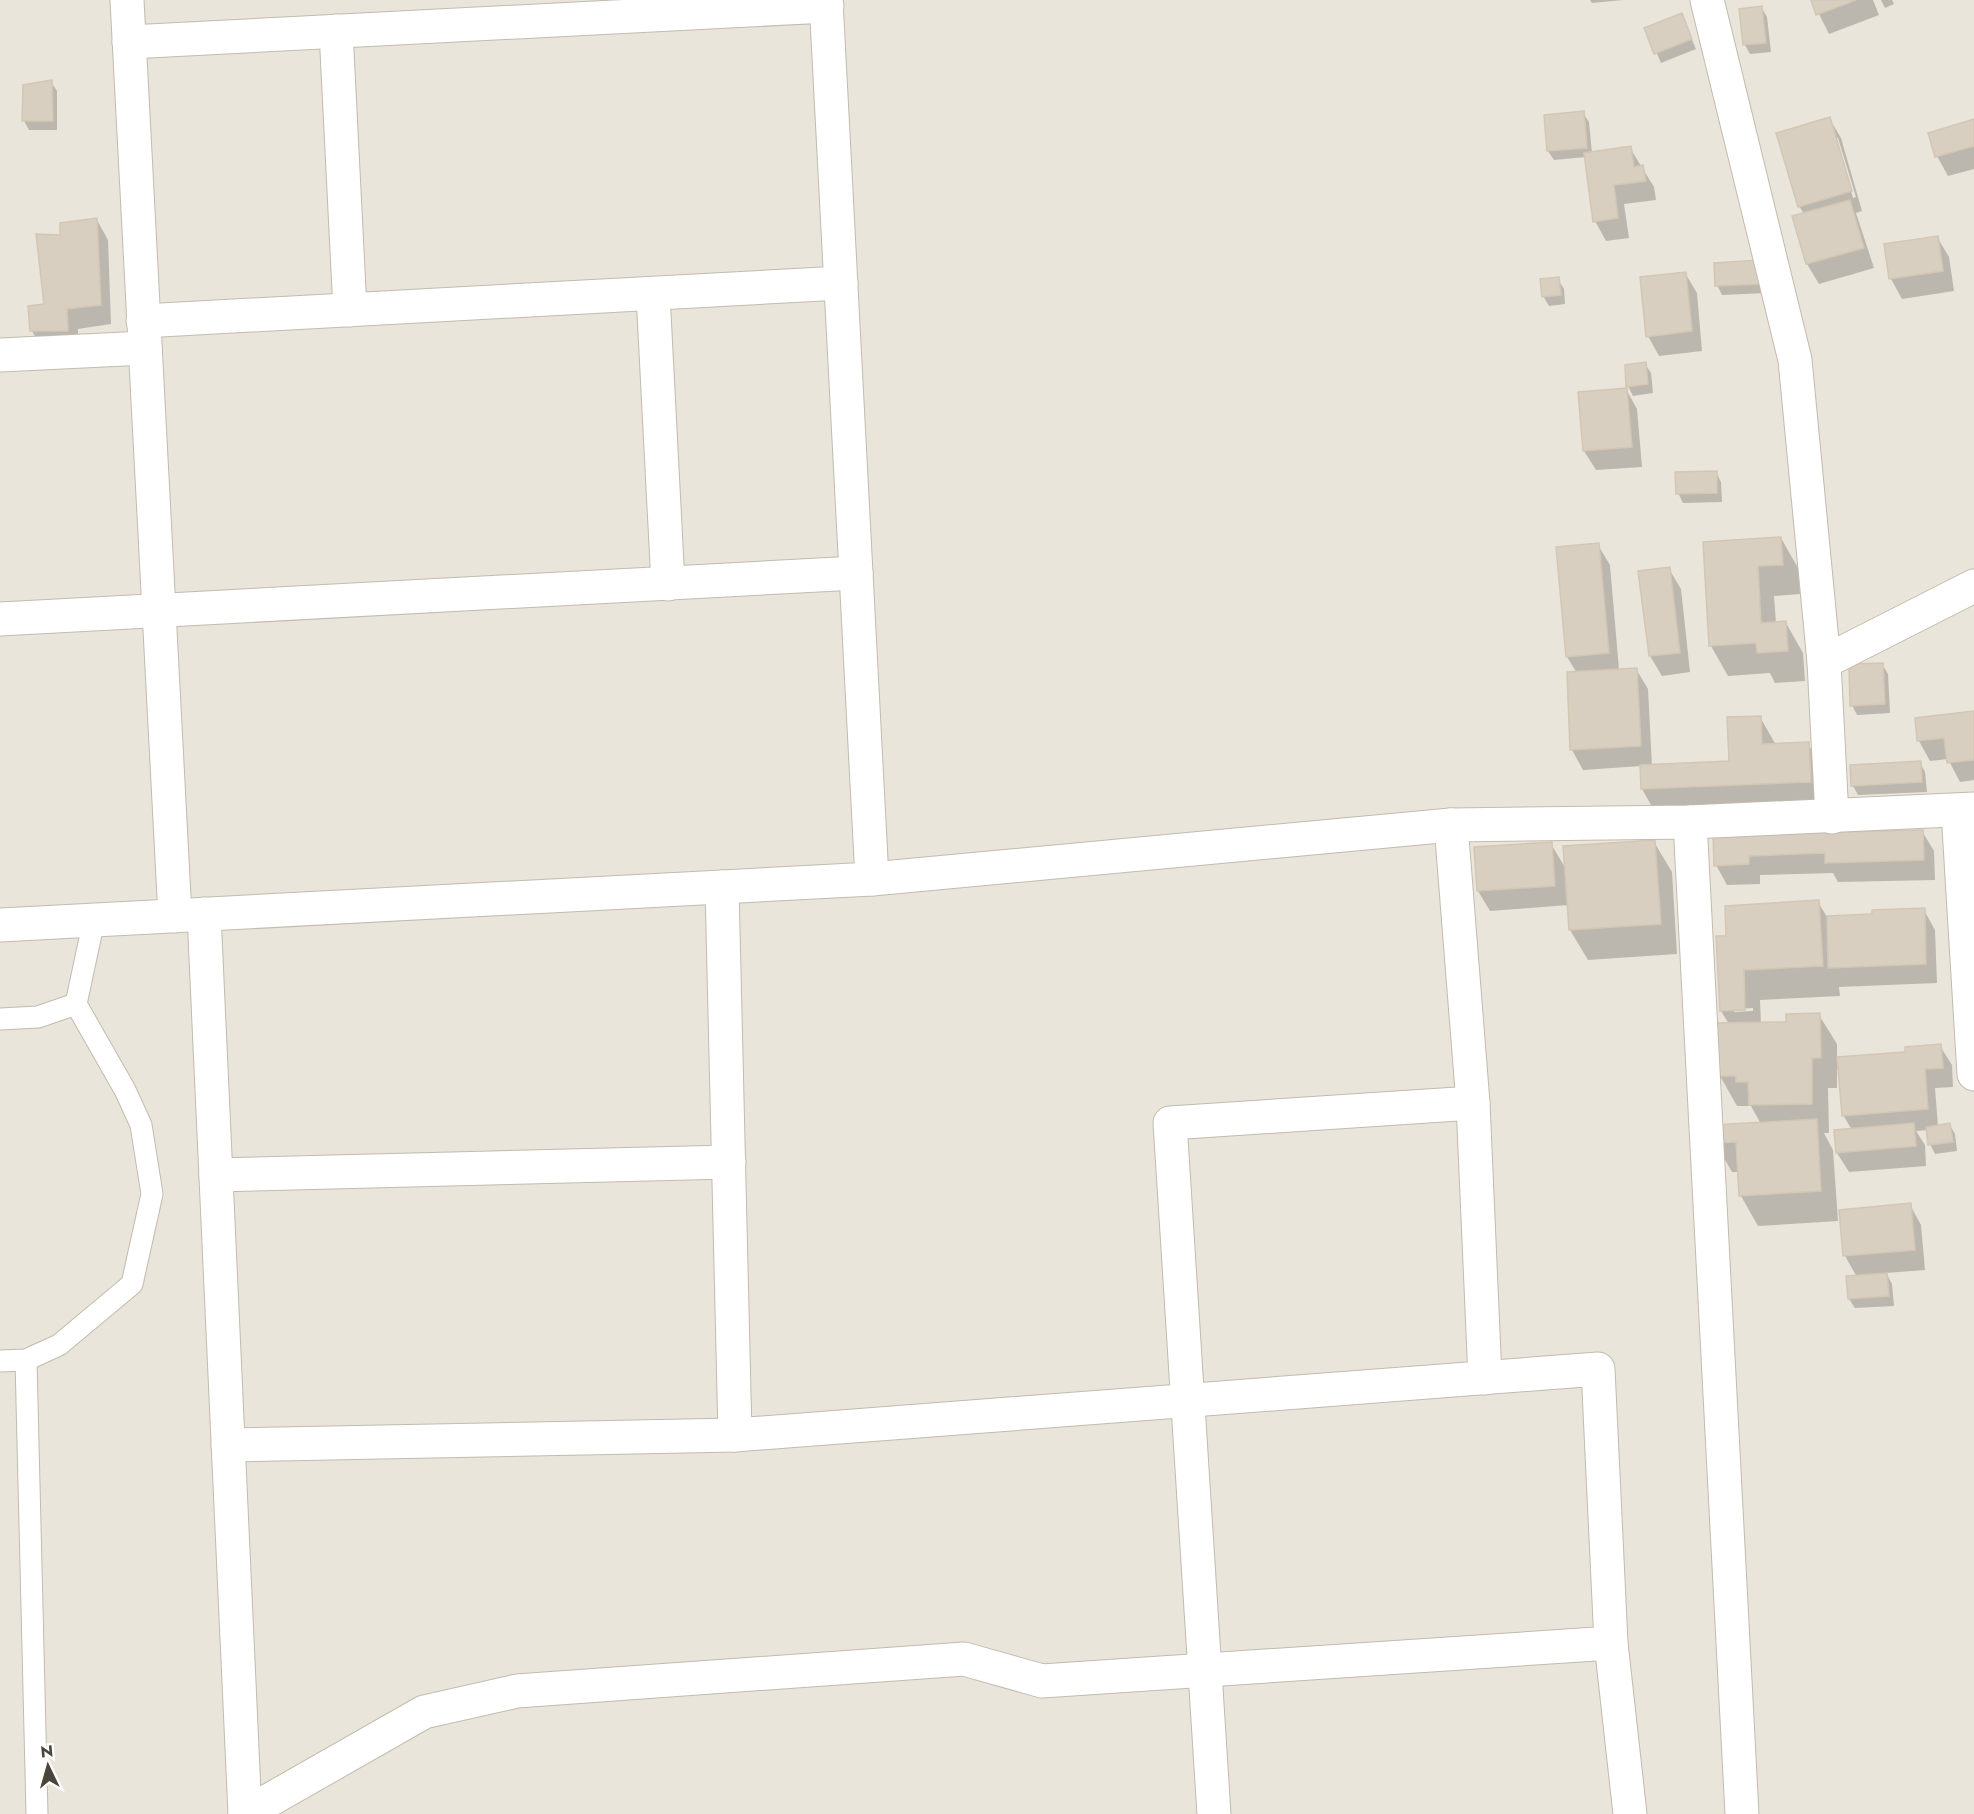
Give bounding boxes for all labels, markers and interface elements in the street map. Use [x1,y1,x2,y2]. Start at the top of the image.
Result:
north arrow [18,1736,78,1796]
text: N [39,1740,54,1764]

